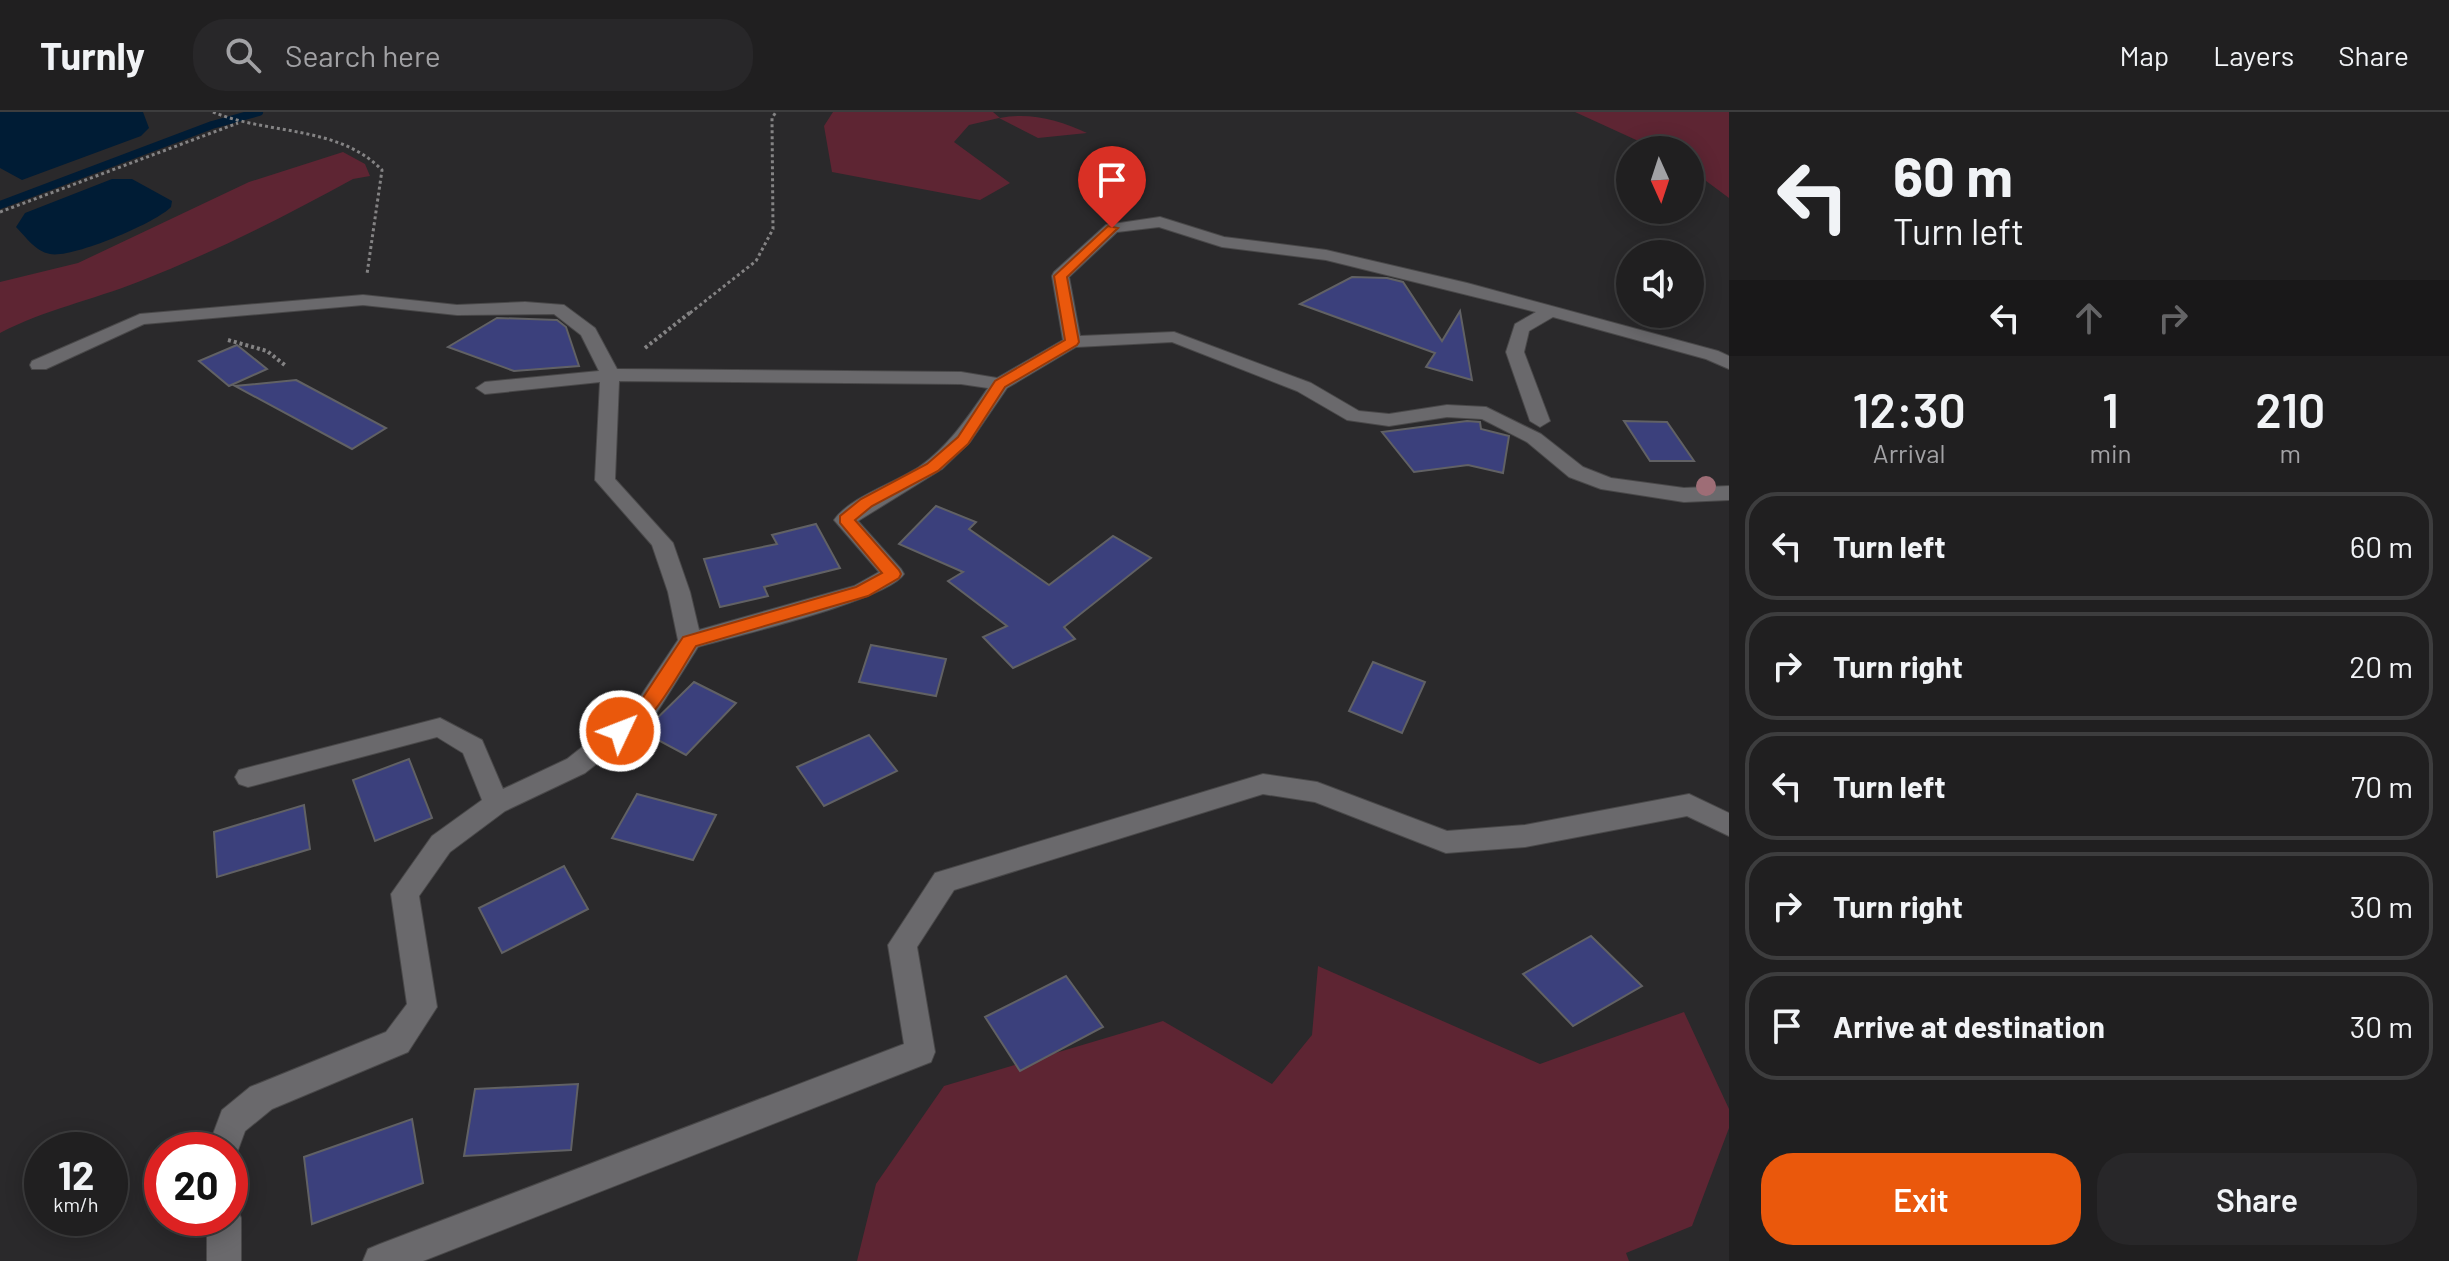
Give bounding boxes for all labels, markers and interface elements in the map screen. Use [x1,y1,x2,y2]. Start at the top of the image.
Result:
search box [193,19,753,91]
text: Turnly [40,32,145,78]
icon: search [221,33,265,77]
text: Search here [285,37,441,73]
text: Map [2119,38,2169,72]
text: Layers [2213,38,2294,72]
text: Share [2338,38,2409,72]
north arrow [1616,136,1704,224]
map controls [1616,136,1704,328]
text: 60 m [1893,141,2013,208]
icon: left [1761,144,1865,248]
pin [1078,146,1146,228]
icon: arrive [1090,158,1134,202]
text: Turn left [1893,209,2024,252]
button: sound [1616,240,1704,328]
icon: left [1983,296,2027,340]
icon: ahead [2067,296,2111,340]
icon: right [2151,296,2195,340]
text: 12:30 [1853,380,1966,438]
text: 1 [2102,380,2119,438]
text: 210 [2255,380,2325,438]
text: Arrival [1873,437,1946,468]
text: min [2089,437,2132,468]
text: m [2279,437,2301,468]
icon: left [1765,524,1809,568]
text: Turn left [1833,528,1946,564]
text: 60 m [2350,528,2413,564]
icon: right [1765,644,1809,688]
text: Turn right [1833,648,1963,684]
text: 20 m [2349,648,2413,684]
position arrow [578,689,662,773]
icon: left [1765,764,1809,808]
text: Turn left [1833,768,1946,804]
text: 70 m [2351,768,2413,804]
icon: right [1765,884,1809,928]
text: Turn right [1833,888,1963,924]
text: 30 m [2350,888,2413,924]
icon: arrive [1765,1004,1809,1048]
text: Arrive at destination [1833,1008,2105,1044]
text: 30 m [2350,1008,2413,1044]
speed limit sign: 20 [144,1132,248,1236]
text: 12 [58,1150,94,1198]
button: Exit [1761,1153,2081,1245]
button: Share [2097,1153,2417,1245]
text: km/h [53,1192,99,1216]

